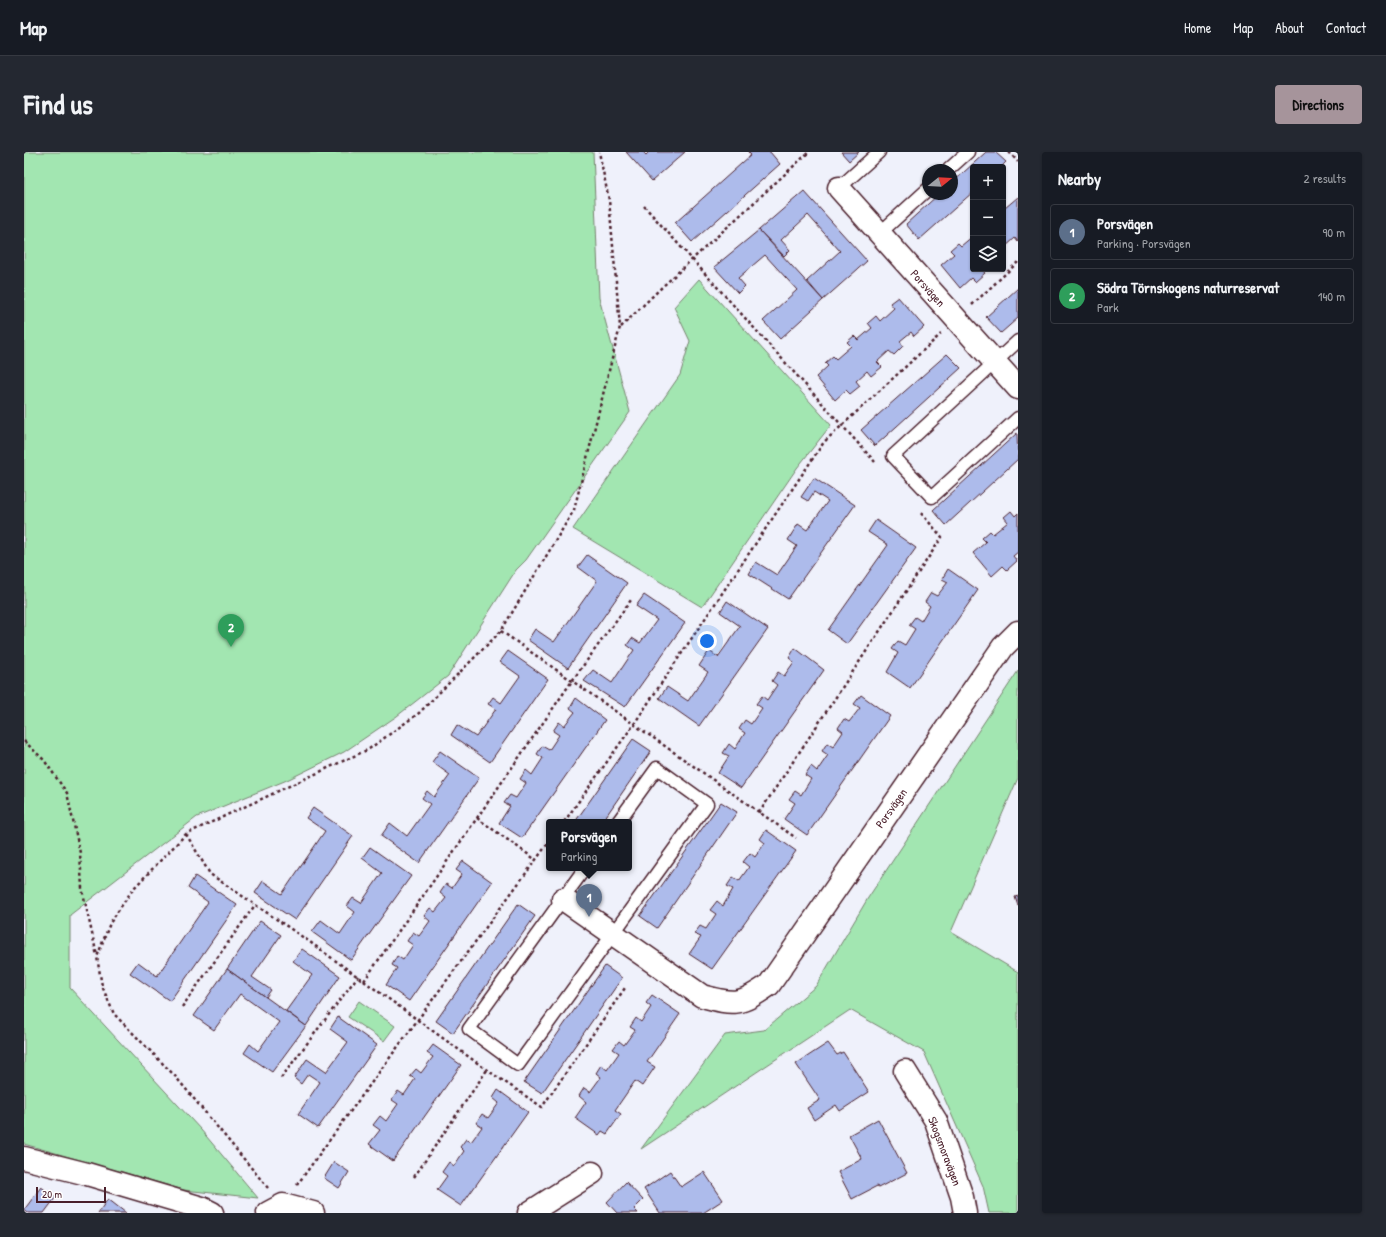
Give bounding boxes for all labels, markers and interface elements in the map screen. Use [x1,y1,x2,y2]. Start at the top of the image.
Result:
text: Map [20,15,47,41]
text: Home [1184,18,1211,37]
text: Map [1233,18,1253,37]
text: About [1275,18,1304,37]
text: Contact [1326,18,1366,37]
text: Find us [24,85,93,123]
button: Directions [1275,85,1362,124]
north arrow [922,164,958,200]
map controls [970,164,1006,272]
button: + [970,164,1006,200]
text: Nearby [1058,167,1101,190]
text: 2 results [1304,169,1346,187]
button: − [970,200,1006,236]
text: Porsvägen [1097,213,1153,234]
text: 1 [1070,223,1074,241]
text: 90 m [1323,223,1345,241]
text: Parking · Porsvägen [1097,234,1191,252]
button: layers [970,236,1006,272]
street label: Porsvägen [907,266,949,310]
text: Södra Törnskogens naturreservat [1097,277,1279,298]
text: 2 [1069,287,1075,305]
text: 140 m [1318,287,1345,305]
text: Park [1097,298,1119,316]
pin: 2 [218,614,244,647]
your location [697,631,717,651]
street label: Porsvägen [871,785,911,831]
popup [546,819,632,871]
text: Porsvägen [561,826,617,847]
text: Parking [561,847,597,865]
pin: 1 [576,884,602,917]
street label: Skogsmoravägen [924,1114,966,1188]
scale bar [36,1185,106,1204]
text: 20 m [42,1187,62,1201]

